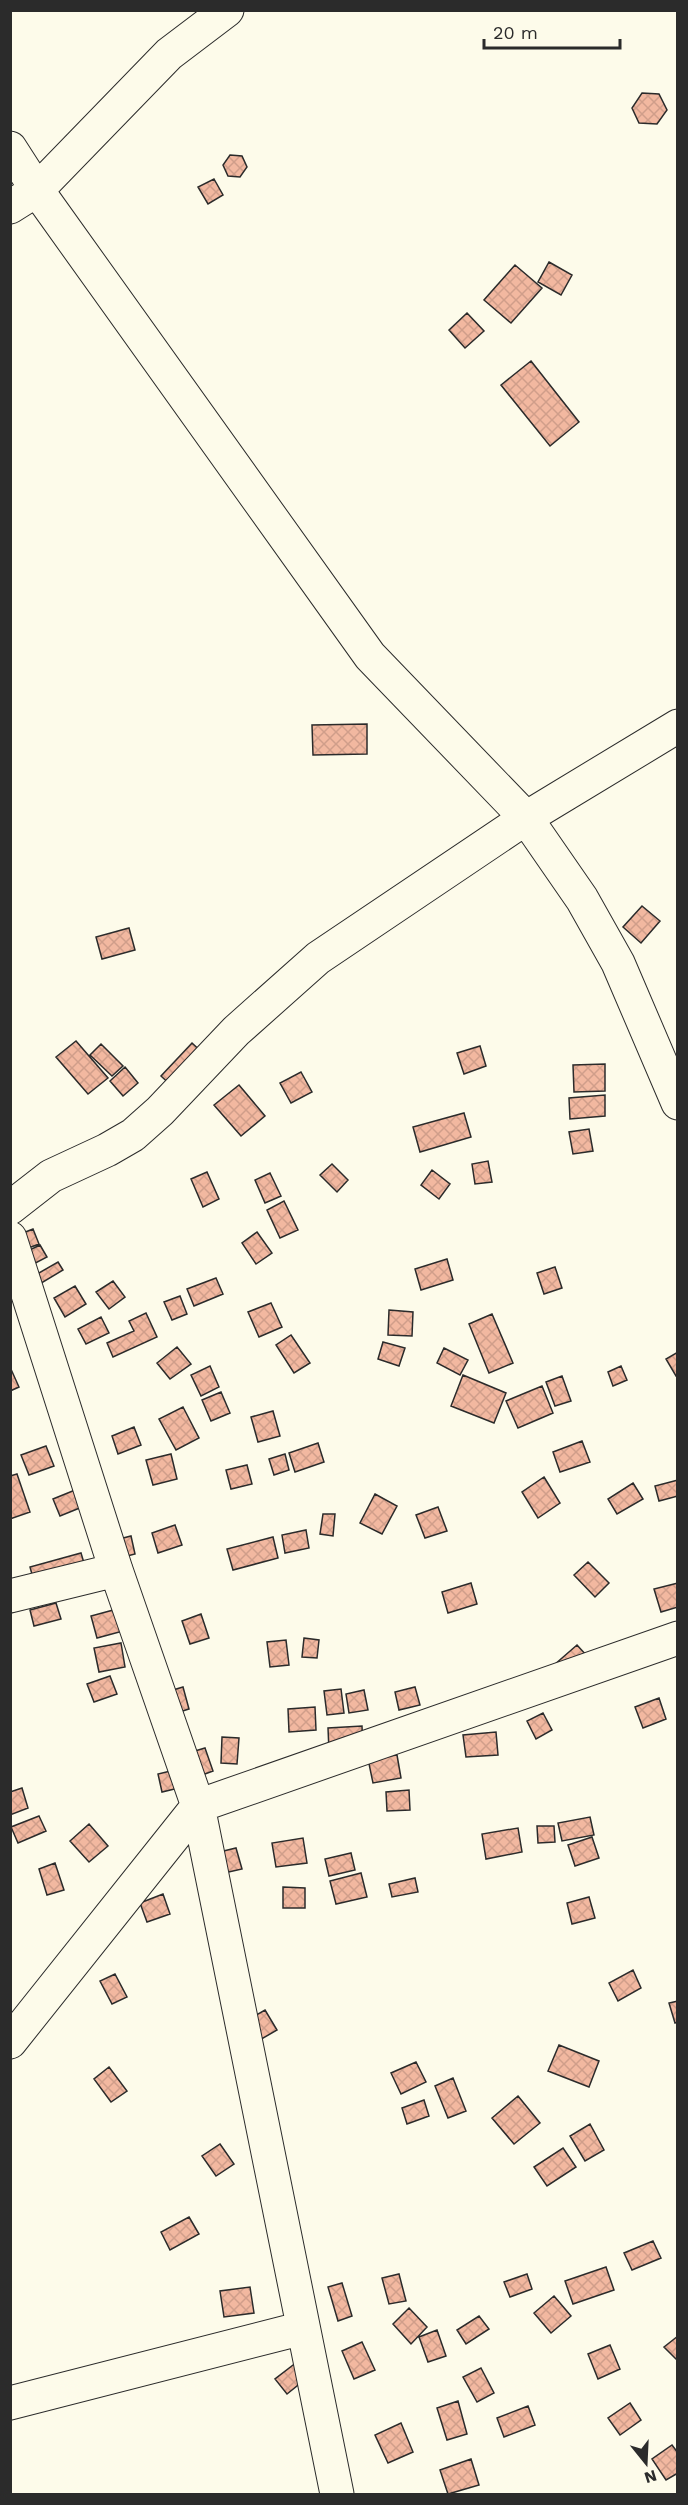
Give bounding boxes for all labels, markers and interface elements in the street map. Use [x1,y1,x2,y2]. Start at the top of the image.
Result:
scale bar [484,12,620,50]
text: 20 m [493,22,538,43]
north arrow [616,2433,676,2493]
text: N [642,2466,659,2488]

